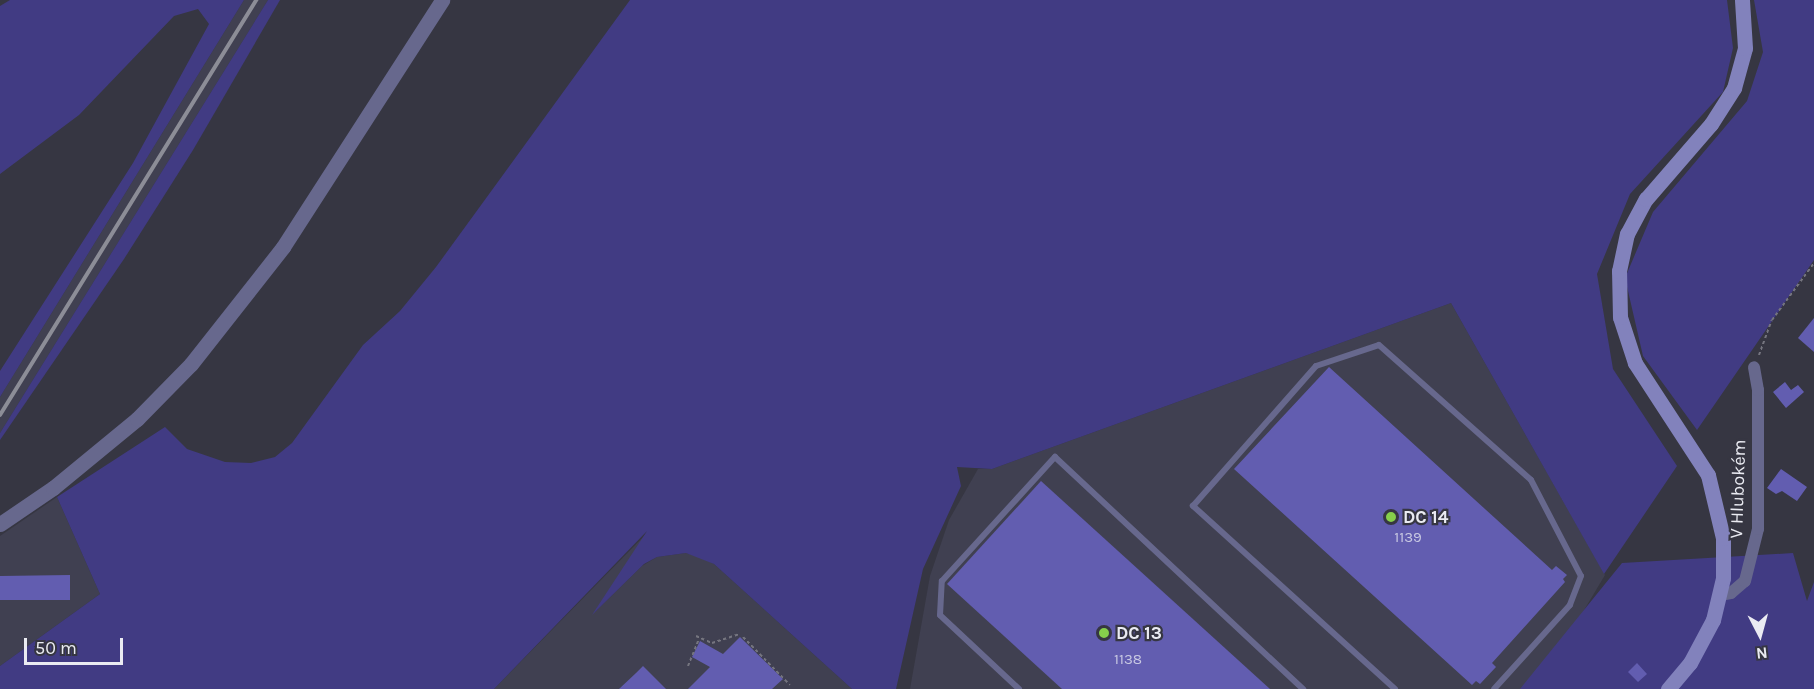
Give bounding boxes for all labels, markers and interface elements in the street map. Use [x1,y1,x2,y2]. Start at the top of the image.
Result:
street label: V Hlubokém [1725,439,1751,539]
place label: DC 14 [1403,506,1448,528]
marker: DC 14 [1384,510,1398,524]
house number: 1139 [1394,529,1422,547]
north arrow [1730,605,1790,665]
place label: DC 13 [1116,622,1162,644]
scale bar [27,626,126,664]
marker: DC 13 [1097,626,1111,640]
text: 50 m [35,637,77,659]
text: N [1755,643,1769,663]
house number: 1138 [1114,651,1142,669]

